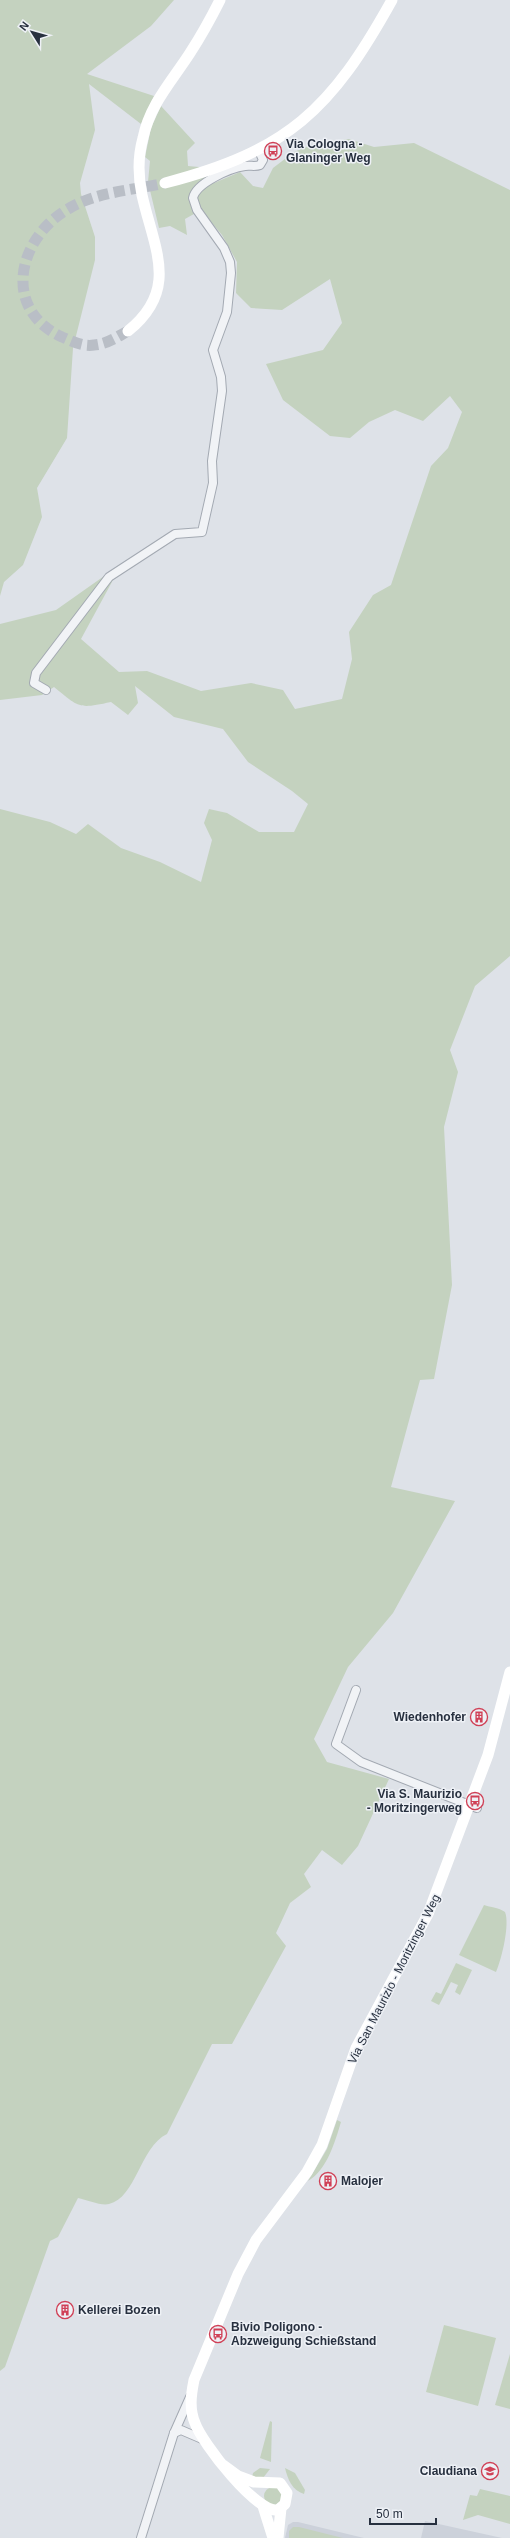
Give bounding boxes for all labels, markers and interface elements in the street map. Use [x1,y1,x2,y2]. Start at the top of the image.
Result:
north arrow [12,12,52,52]
text: N [17,19,31,33]
place label: Via Cologna - Glaninger Weg [286,137,370,165]
bus stop icon: Via Cologna - Glaninger Weg [263,141,283,161]
building icon: Wiedenhofer [469,1707,489,1727]
place label: Wiedenhofer [393,1710,466,1724]
place label: Via S. Maurizio - Moritzingerweg [367,1787,462,1815]
bus stop icon: Via S. Maurizio - Moritzingerweg [465,1791,485,1811]
street label: Via San Maurizio - Moritzinger Weg [345,1892,443,2066]
building icon: Malojer [318,2171,338,2191]
place label: Malojer [341,2174,383,2188]
building icon: Kellerei Bozen [55,2300,75,2320]
place label: Kellerei Bozen [78,2303,161,2317]
place label: Bivio Poligono - Abzweigung Schießstand [231,2320,376,2348]
bus stop icon: Bivio Poligono - Abzweigung Schießstand [208,2324,228,2344]
school or university icon: Claudiana [480,2461,500,2481]
place label: Claudiana [420,2464,477,2478]
scale bar [370,2500,436,2526]
text: 50 m [376,2507,403,2521]

